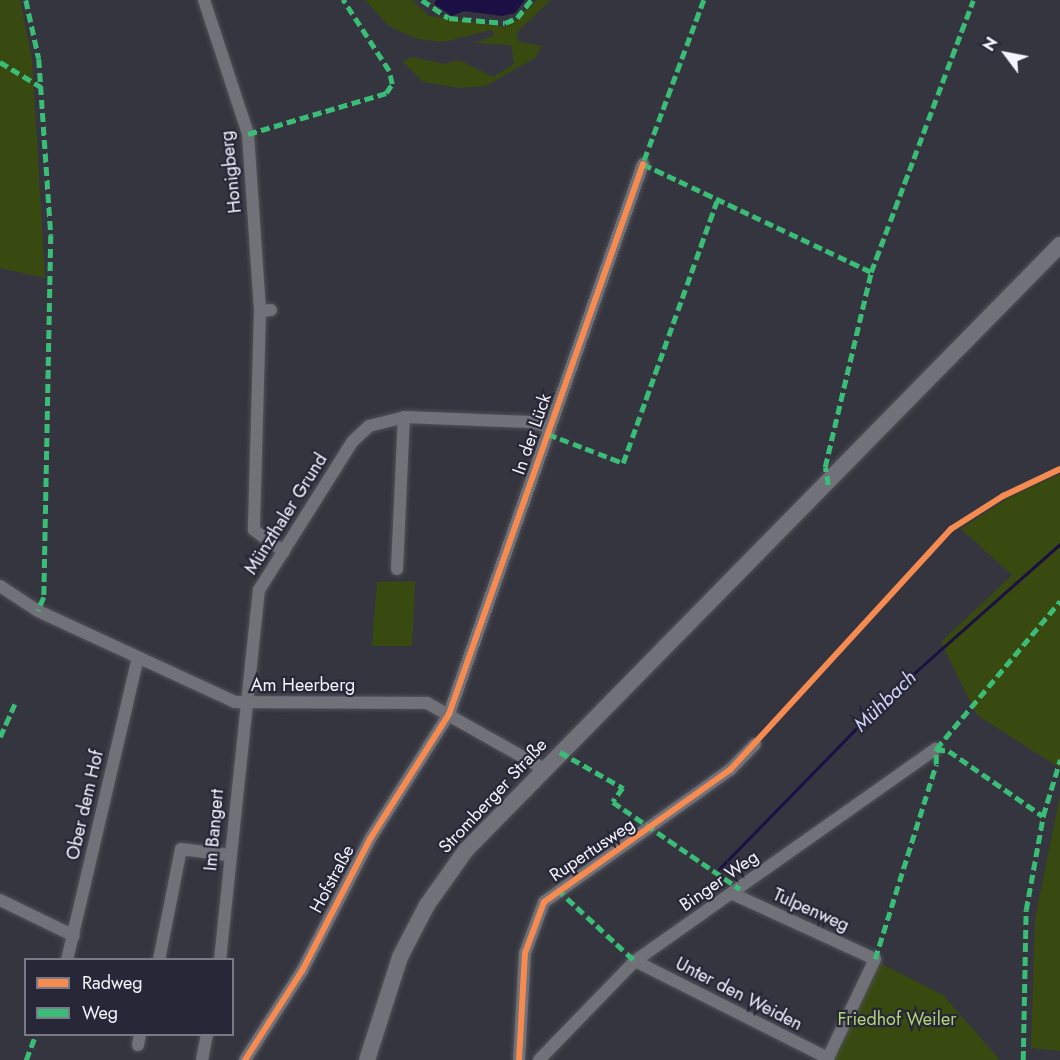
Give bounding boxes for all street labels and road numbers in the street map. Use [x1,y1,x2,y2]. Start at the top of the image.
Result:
street label: Honigberg [216,130,246,214]
street label: In der Lück [508,391,556,477]
street label: Münzthaler Grund [240,450,332,578]
street label: Am Heerberg [251,674,355,696]
street label: Stromberger Straße [434,734,552,858]
street label: Ober dem Hof [62,748,108,862]
street label: Im Bangert [200,788,228,872]
street label: Rupertusweg [545,814,639,886]
street label: Hofstraße [305,841,359,917]
street label: Binger Weg [675,846,763,916]
street label: Tulpenweg [770,884,852,936]
street label: Unter den Weiden [672,953,806,1035]

